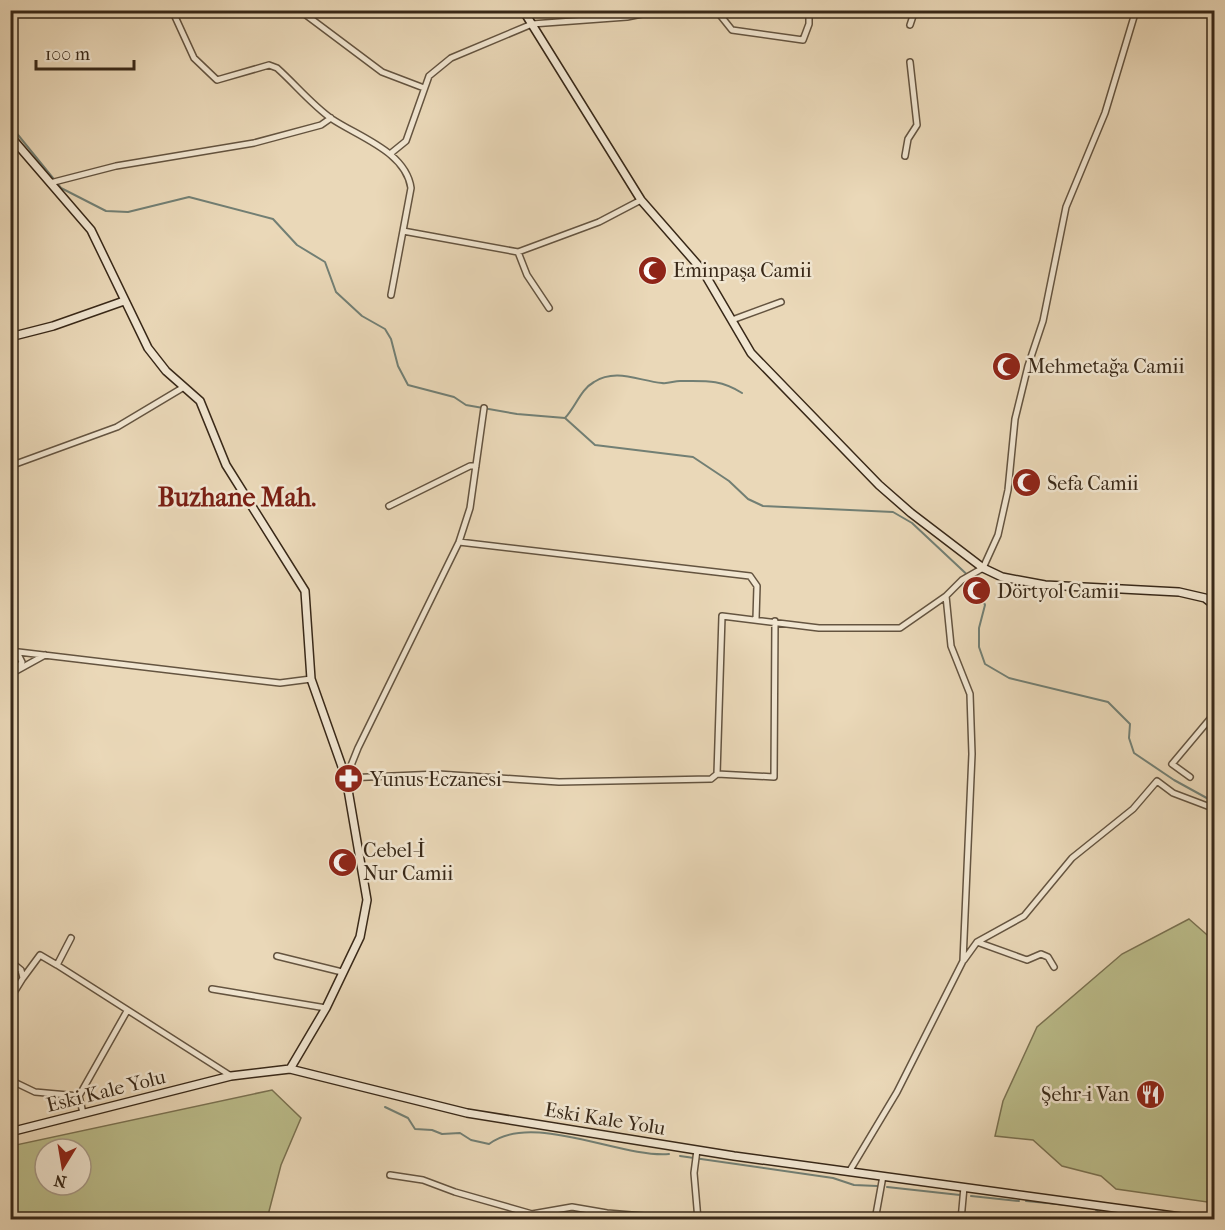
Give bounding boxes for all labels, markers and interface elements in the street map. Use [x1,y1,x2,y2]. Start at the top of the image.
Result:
scale bar [36,33,134,71]
text: 100 m [45,44,90,65]
mosque icon: Eminpaşa Camii [636,254,668,286]
place label: Eminpaşa Camii [673,259,812,282]
mosque icon: Mehmetağa Camii [990,350,1022,382]
place label: Mehmetağa Camii [1027,355,1184,378]
mosque icon: Sefa Camii [1010,467,1042,499]
place label: Sefa Camii [1047,472,1139,495]
district label: Buzhane Mah. [158,482,316,513]
mosque icon: Dörtyol Camii [960,575,992,607]
place label: Dörtyol Camii [997,580,1119,603]
pharmacy icon: Yunus Eczanesi [333,763,365,795]
place label: Yunus Eczanesi [369,768,502,791]
place label: Cebel-İ Nur Camii [363,838,453,885]
mosque icon: Cebel-İ Nur Camii [326,846,358,878]
street label: Eski Kale Yolu [44,1065,169,1117]
restaurant icon: Şehr-i Van [1134,1078,1166,1110]
place label: Şehr-i Van [1041,1083,1129,1106]
street label: Eski Kale Yolu [543,1098,668,1140]
north arrow [33,1137,93,1197]
text: N [52,1171,68,1192]

